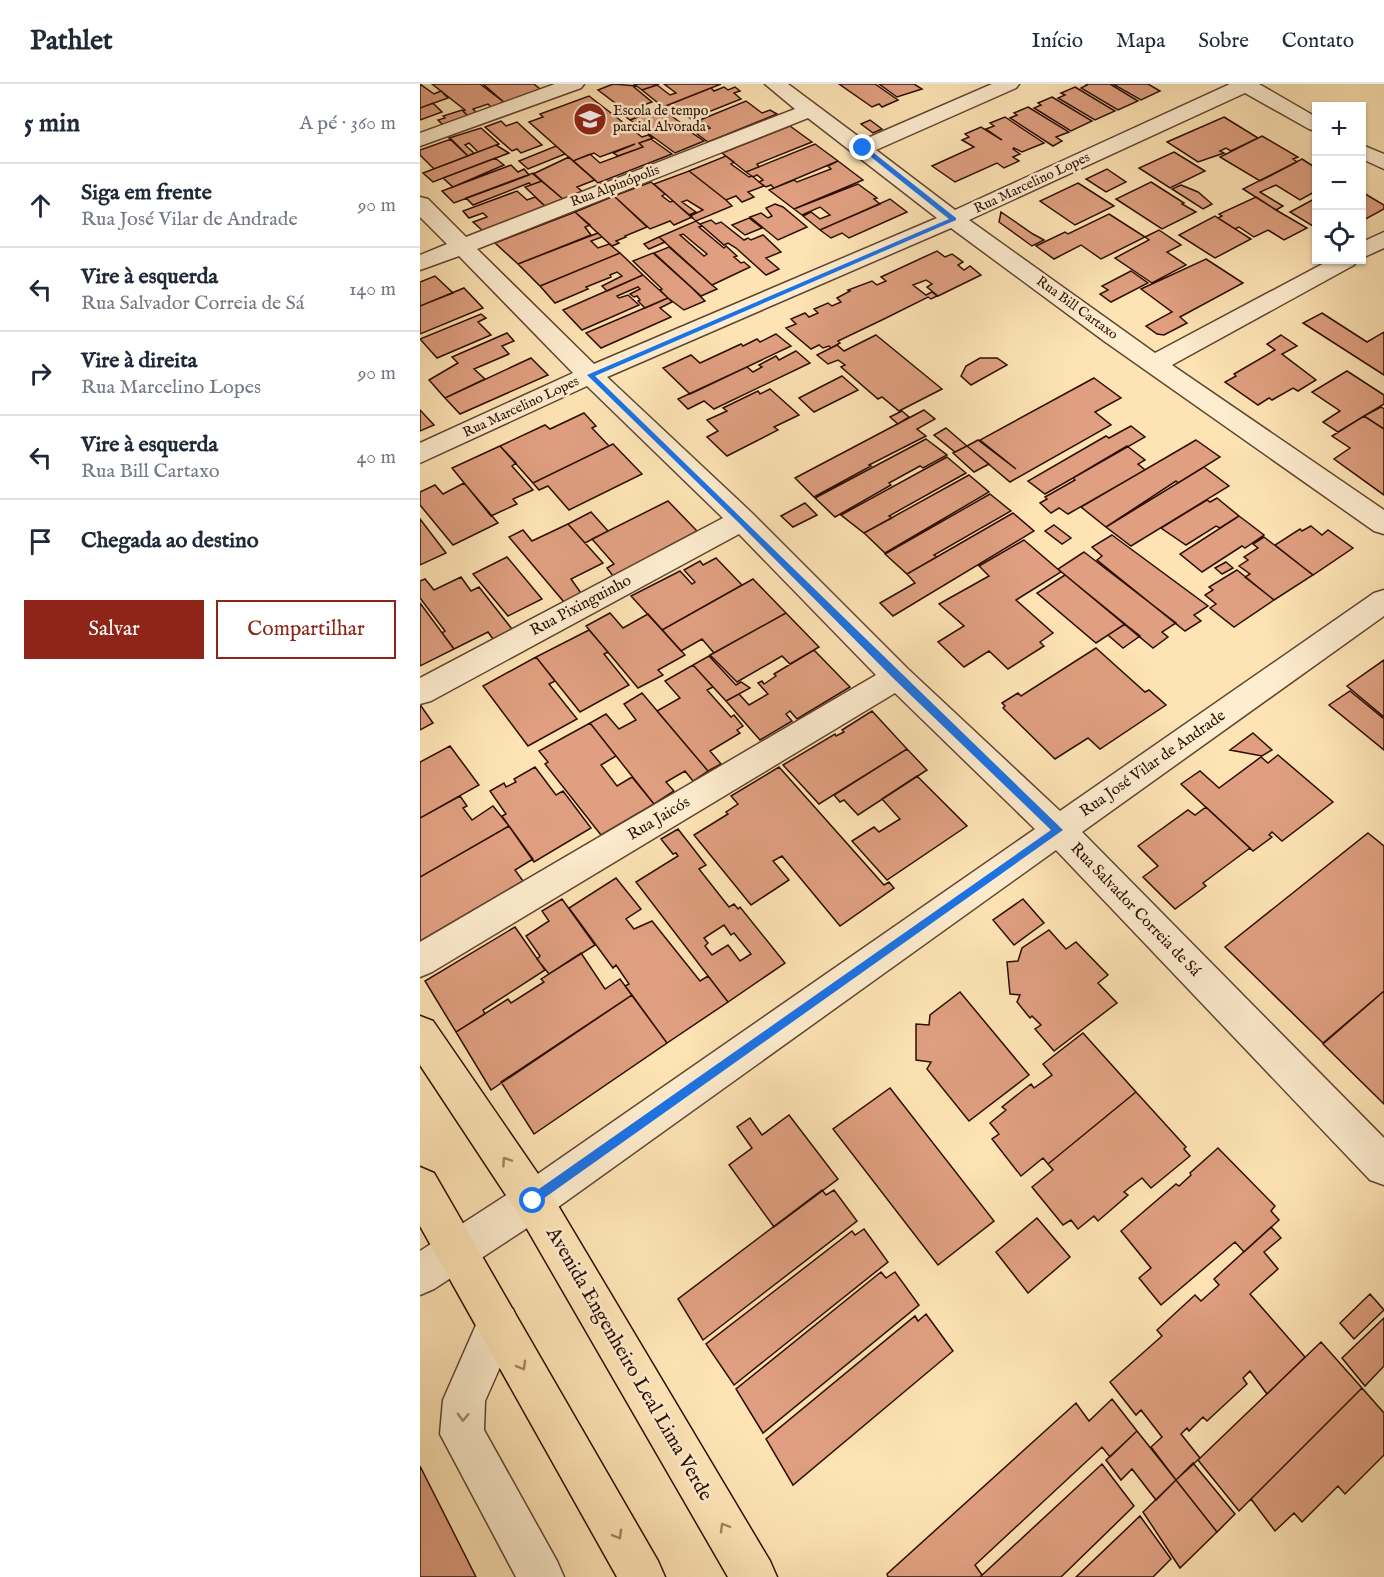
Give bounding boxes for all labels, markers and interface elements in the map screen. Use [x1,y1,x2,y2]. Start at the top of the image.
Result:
text: Pathlet [30,24,113,59]
text: Início [1031,28,1083,55]
text: Mapa [1116,28,1165,55]
text: Sobre [1198,28,1249,55]
text: Contato [1282,28,1354,55]
school or university icon: Escola de tempo parcial Alvorada [572,101,608,137]
place label: Escola de tempo parcial Alvorada [613,102,709,136]
map controls [1312,102,1366,264]
button: + [1312,102,1366,156]
text: 5 min [24,107,80,140]
text: A pé · 360 m [299,111,396,136]
route end [849,134,875,160]
street label: Rua Marcelino Lopes [971,148,1093,218]
button: − [1312,156,1366,210]
street label: Rua Alpinópolis [568,161,662,211]
text: Siga em frente [81,179,212,207]
icon: ahead [24,189,57,222]
text: 90 m [358,193,396,218]
text: Rua José Vilar de Andrade [81,207,298,232]
button: locate [1312,210,1366,264]
text: Vire à esquerda [81,263,218,291]
street label: Rua Bill Cartaxo [1033,272,1122,344]
icon: left [24,273,57,306]
text: 140 m [349,277,396,302]
text: Rua Salvador Correia de Sá [81,291,305,316]
text: Vire à direita [81,347,197,375]
icon: right [24,357,57,390]
text: 90 m [358,361,396,386]
street label: Rua Marcelino Lopes [460,372,582,442]
text: Rua Marcelino Lopes [81,375,261,400]
text: Vire à esquerda [81,431,218,459]
icon: left [24,441,57,474]
text: 40 m [357,445,396,470]
text: Rua Bill Cartaxo [81,459,219,484]
icon: arrive [24,525,57,558]
text: Chegada ao destino [81,527,259,555]
street label: Rua Pixinguinho [527,571,635,641]
button: Salvar [24,600,204,659]
button: Compartilhar [216,600,396,659]
street label: Rua José Vilar de Andrade [1076,706,1230,822]
street label: Rua Jaicós [624,792,694,845]
street label: Rua Salvador Correia de Sá [1066,839,1204,981]
one-way arrow [502,1156,513,1167]
route start [519,1187,545,1213]
street label: Avenida Engenheiro Leal Lima Verde [540,1222,718,1505]
one-way arrow [515,1360,526,1370]
one-way arrow [456,1413,469,1422]
one-way arrow [720,1522,731,1533]
one-way arrow [611,1529,622,1540]

